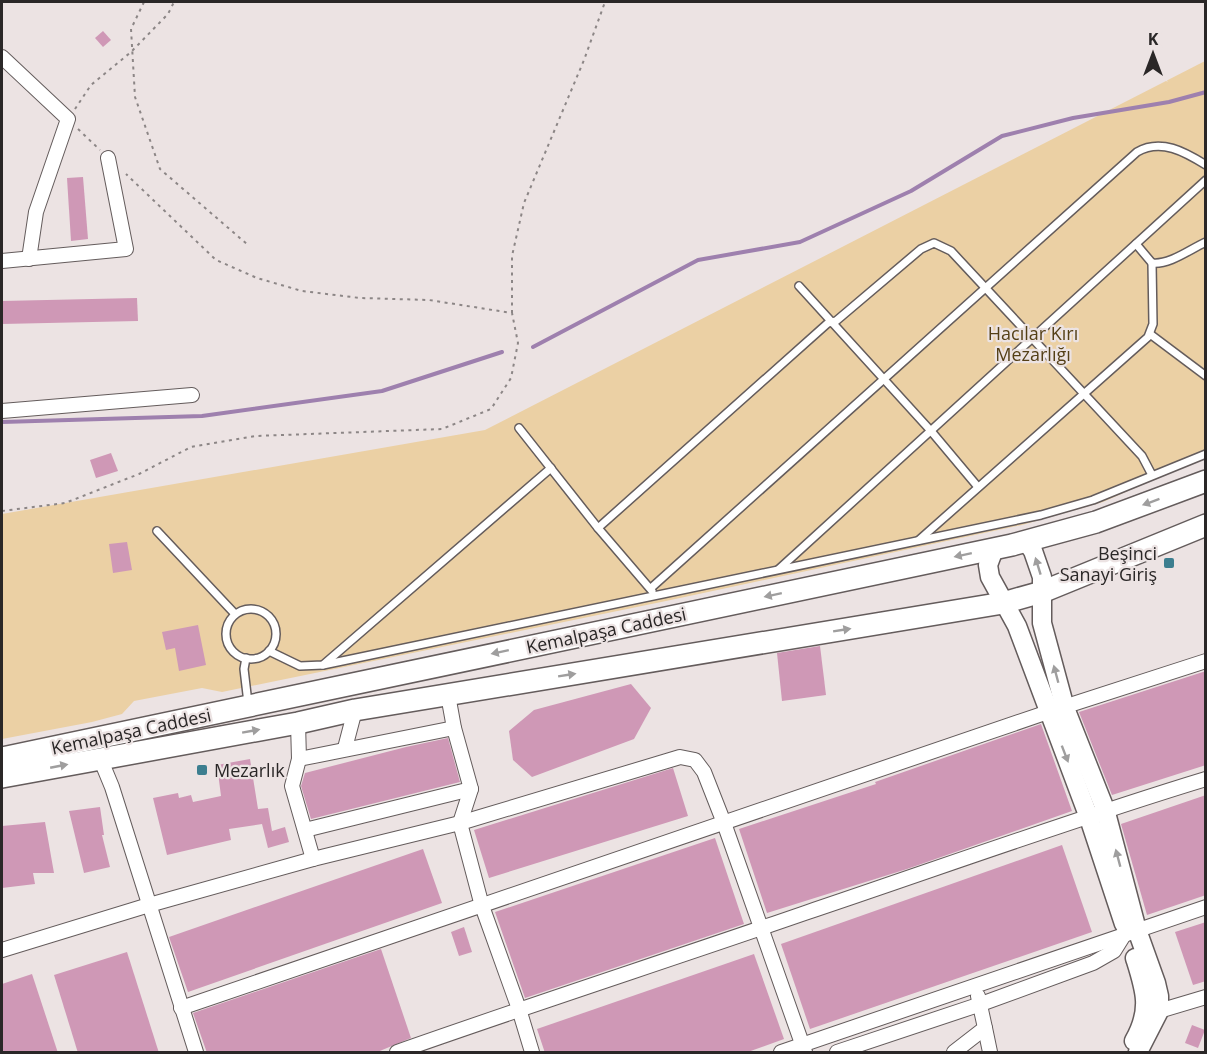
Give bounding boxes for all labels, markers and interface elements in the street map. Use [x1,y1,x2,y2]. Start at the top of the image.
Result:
north arrow [1123,24,1183,84]
text: K [1148,28,1159,50]
park label: Hacılar Kırı Mezarlığı [988,321,1078,366]
one-way arrow [1142,498,1160,508]
place label: Beşinci Sanayi Giriş [1060,541,1157,586]
one-way arrow [954,551,973,560]
one-way arrow [1033,556,1042,574]
marker: Beşinci Sanayi Giriş [1162,556,1176,570]
one-way arrow [763,591,782,600]
street label: Kemalpaşa Caddesi [524,601,688,659]
one-way arrow [833,625,852,634]
one-way arrow [490,648,509,658]
one-way arrow [1050,665,1060,683]
one-way arrow [557,671,576,680]
street label: Kemalpaşa Caddesi [49,702,213,760]
one-way arrow [242,727,261,736]
one-way arrow [1060,745,1070,763]
place label: Mezarlık [214,758,285,782]
one-way arrow [50,761,69,770]
marker: Mezarlık [195,763,209,777]
one-way arrow [1113,849,1123,867]

